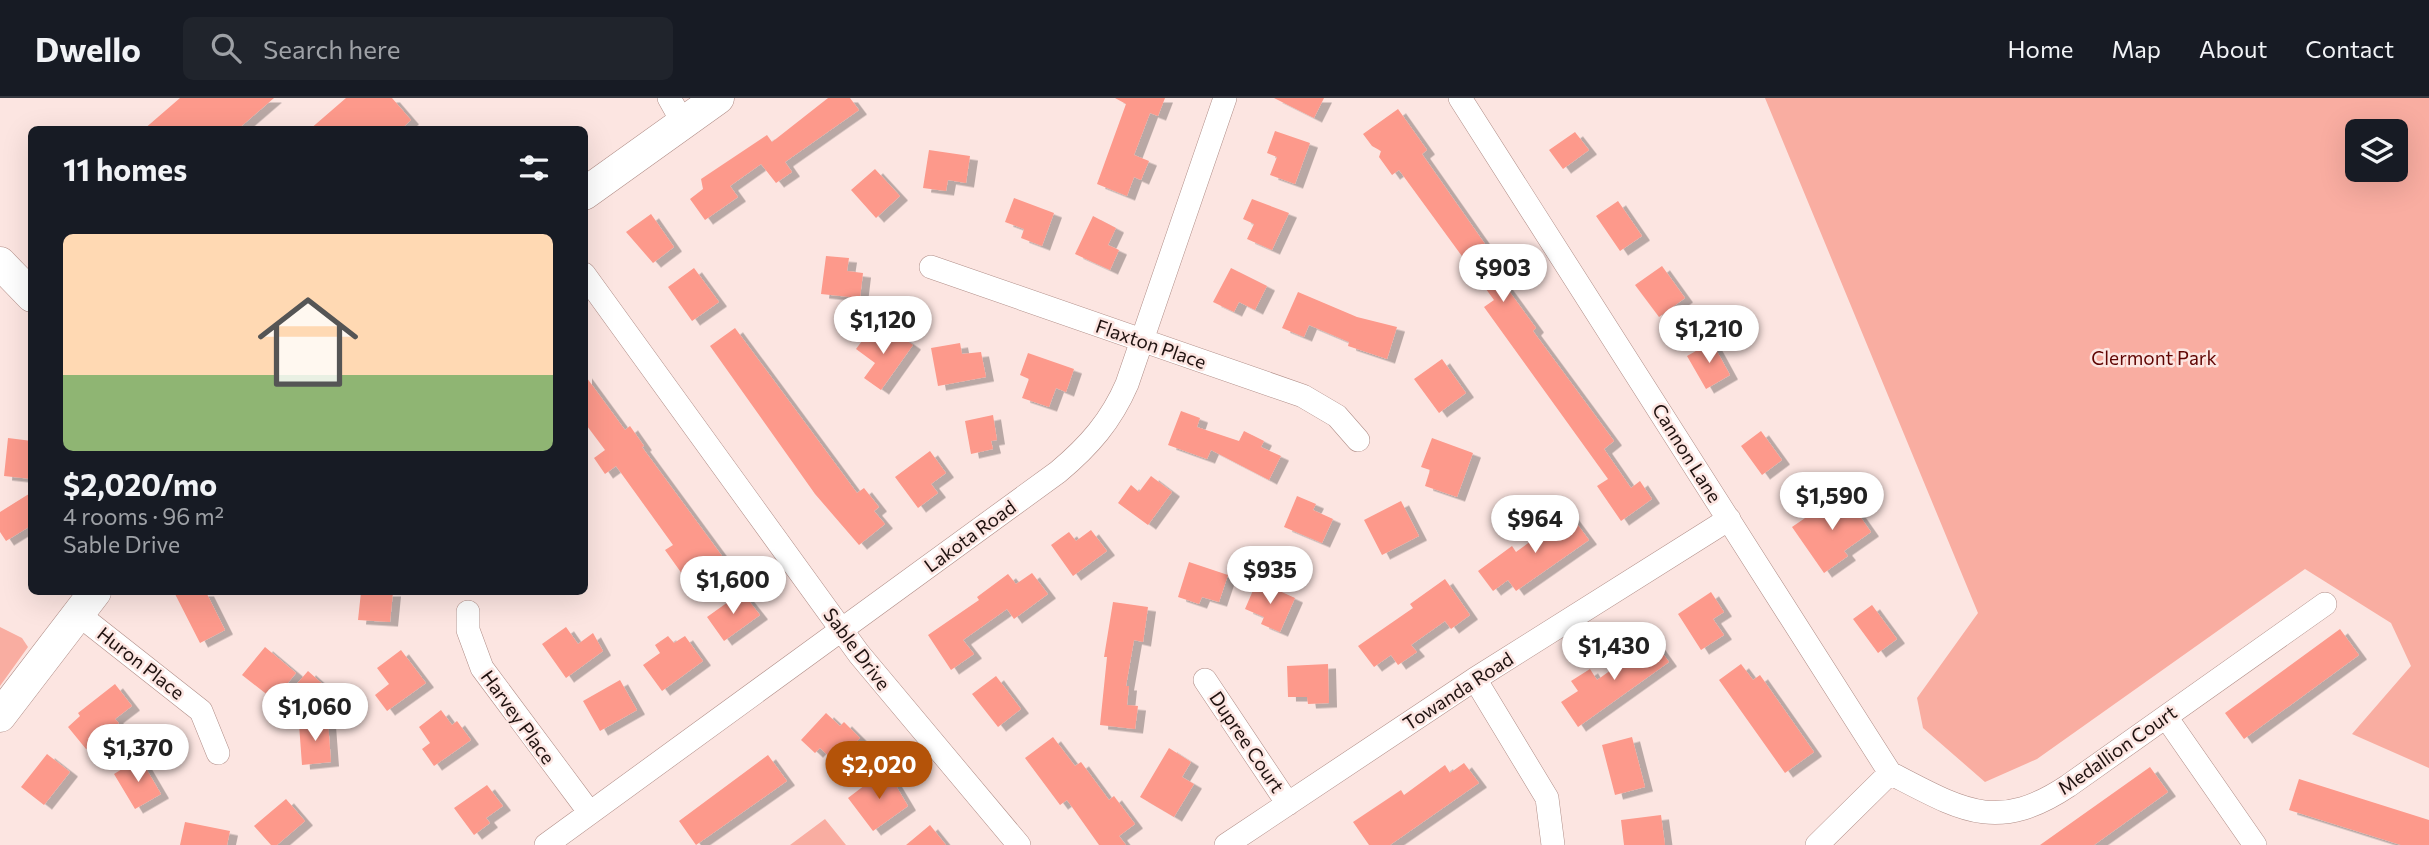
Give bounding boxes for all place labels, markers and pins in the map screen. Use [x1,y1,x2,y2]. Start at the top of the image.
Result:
pin: $903 [1462,244,1544,304]
pin: $1,120 [826,296,940,356]
pin: $1,210 [1652,306,1766,365]
pin: $1,590 [1775,472,1889,532]
pin: $964 [1494,496,1576,555]
pin: $935 [1229,546,1311,606]
pin: $1,600 [676,556,790,616]
pin: $1,430 [1557,622,1671,682]
pin: $1,060 [258,684,372,743]
pin: $1,370 [81,724,195,784]
pin: $2,020 [822,742,936,801]

